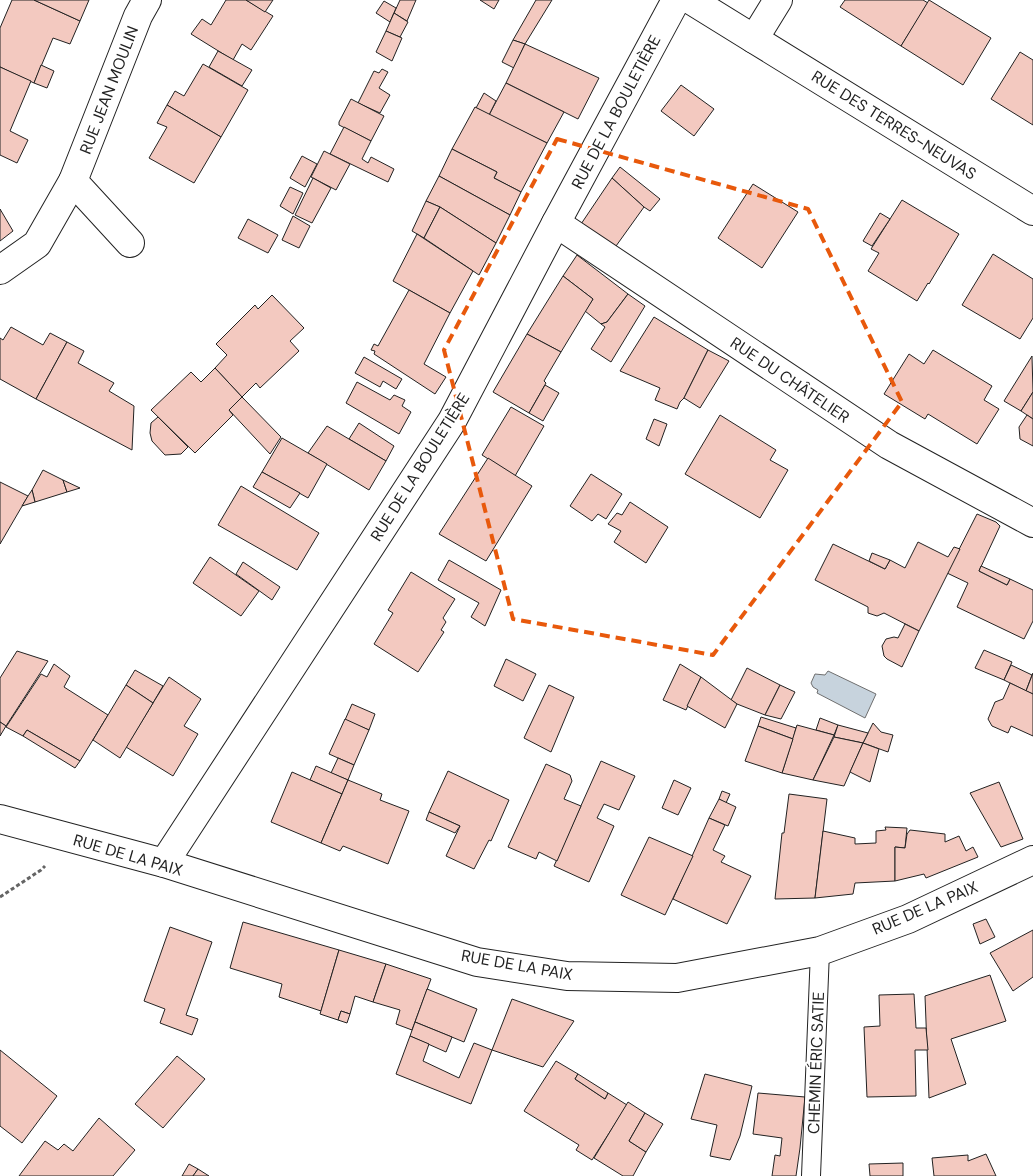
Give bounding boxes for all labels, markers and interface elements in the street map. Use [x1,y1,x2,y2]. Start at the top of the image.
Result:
street label: RUE JEAN MOULIN [75,23,143,157]
street label: RUE DE LA BOULETIÈRE [567,31,665,193]
street label: RUE DES TERRES-NEUVAS [808,66,980,184]
street label: RUE DU CHÂTELIER [726,332,854,428]
street label: RUE DE LA BOULETIÈRE [366,389,474,545]
street label: RUE DE LA PAIX [71,829,185,881]
street label: RUE DE LA PAIX [869,876,981,940]
street label: RUE DE LA PAIX [460,945,575,985]
street label: CHEMIN ÉRIC SATIE [803,992,829,1134]

